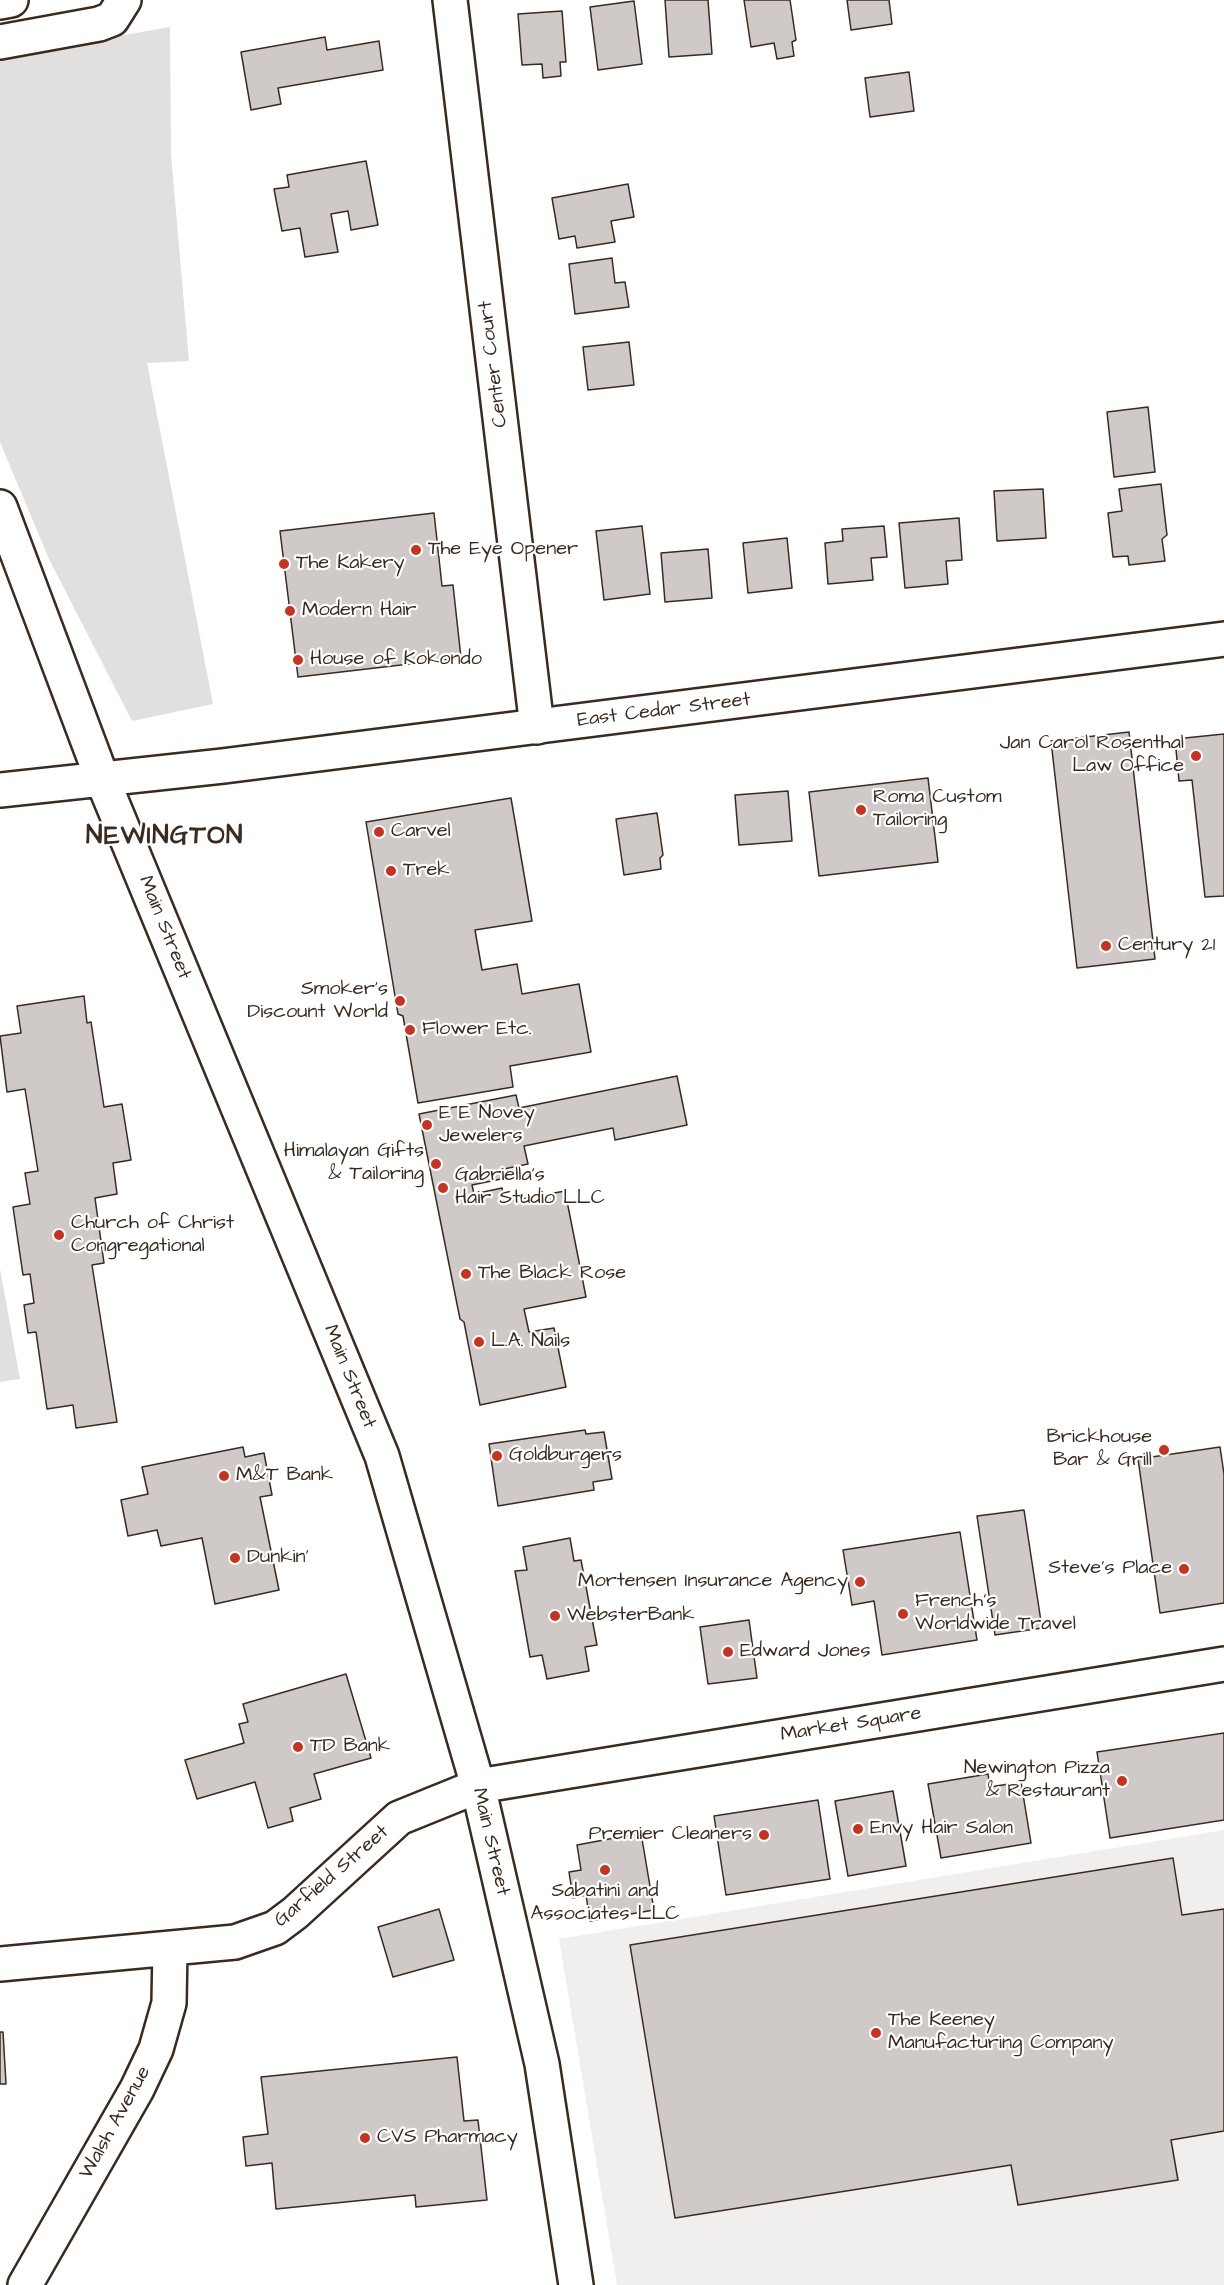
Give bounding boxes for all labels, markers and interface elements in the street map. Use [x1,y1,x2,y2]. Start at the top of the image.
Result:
street label: Center Court [474,299,514,429]
place label: The Eye Opener [428,538,578,562]
marker: The Eye Opener [409,543,423,557]
place label: The Kakery [296,552,405,576]
marker: The Kakery [277,557,291,571]
place label: Modern Hair [302,599,416,623]
marker: Modern Hair [283,604,297,618]
place label: House of Kokondo [310,648,482,672]
marker: House of Kokondo [291,653,305,667]
street label: East Cedar Street [576,688,752,734]
place label: Jan Carol Rosenthal Law Office [1000,732,1184,779]
marker: Jan Carol Rosenthal Law Office [1189,749,1203,763]
place label: Roma Custom Tailoring [873,786,1002,833]
marker: Roma Custom Tailoring [854,803,868,817]
place label: Carvel [391,820,451,844]
district label: NEWINGTON [86,822,244,854]
marker: Carvel [372,825,386,839]
place label: Trek [403,859,450,883]
marker: Trek [384,864,398,878]
street label: Main Street [132,873,196,983]
place label: Century 21 [1118,934,1215,958]
marker: Century 21 [1099,939,1113,953]
place label: Smoker's Discount World [247,978,388,1025]
marker: Smoker's Discount World [393,994,407,1008]
place label: Flower Etc. [422,1018,532,1042]
marker: Flower Etc. [403,1023,417,1037]
place label: E E Novey Jewelers [439,1102,535,1149]
marker: E E Novey Jewelers [420,1118,434,1132]
place label: Himalayan Gifts & Tailoring [284,1140,424,1187]
marker: Himalayan Gifts & Tailoring [429,1157,443,1171]
place label: Gabriella's Hair Studio LLC [455,1164,605,1211]
marker: Gabriella's Hair Studio LLC [436,1181,450,1195]
place label: Church of Christ Congregational [71,1212,234,1259]
marker: Church of Christ Congregational [52,1228,66,1242]
place label: The Black Rose [478,1262,626,1286]
marker: The Black Rose [459,1267,473,1281]
street label: Main Street [317,1322,381,1432]
place label: L.A. Nails [491,1330,570,1354]
marker: L.A. Nails [472,1335,486,1349]
place label: Brickhouse Bar & Grill [1047,1426,1152,1473]
marker: Brickhouse Bar & Grill [1157,1443,1171,1457]
place label: Goldburgers [509,1444,622,1468]
marker: Goldburgers [490,1449,504,1463]
place label: M&T Bank [236,1464,333,1488]
marker: M&T Bank [217,1469,231,1483]
place label: Dunkin' [247,1546,309,1570]
marker: Dunkin' [228,1551,242,1565]
place label: Steve's Place [1048,1557,1172,1581]
marker: Steve's Place [1177,1562,1191,1576]
place label: Mortensen Insurance Agency [578,1570,848,1594]
marker: Mortensen Insurance Agency [853,1575,867,1589]
place label: French's Worldwide Travel [915,1590,1076,1637]
place label: WebsterBank [567,1604,695,1628]
marker: French's Worldwide Travel [896,1607,910,1621]
marker: WebsterBank [548,1609,562,1623]
place label: Edward Jones [740,1640,870,1664]
marker: Edward Jones [721,1645,735,1659]
street label: Market Square [779,1702,923,1748]
place label: TD Bank [310,1735,390,1759]
marker: TD Bank [291,1740,305,1754]
place label: Newington Pizza & Restaurant [964,1757,1110,1804]
marker: Newington Pizza & Restaurant [1115,1774,1129,1788]
street label: Main Street [466,1786,514,1898]
place label: Envy Hair Salon [870,1817,1013,1841]
street label: Garfield Street [270,1821,394,1933]
marker: Envy Hair Salon [851,1822,865,1836]
place label: Premier Cleaners [589,1823,752,1847]
marker: Premier Cleaners [757,1828,771,1842]
marker: Sabatini and Associates LLC [598,1863,612,1877]
place label: Sabatini and Associates LLC [531,1880,679,1927]
place label: The Keeney Manufacturing Company [888,2009,1113,2056]
marker: The Keeney Manufacturing Company [869,2026,883,2040]
street label: Walsh Avenue [75,2062,157,2184]
place label: CVS Pharmacy [377,2126,518,2150]
marker: CVS Pharmacy [358,2131,372,2145]

